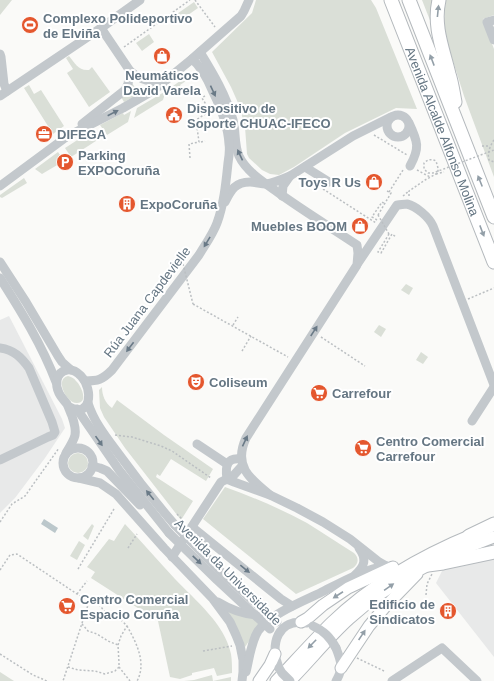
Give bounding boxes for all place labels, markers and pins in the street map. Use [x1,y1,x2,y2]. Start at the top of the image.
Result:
place label: Complexo Polideportivo de Elviña [43,11,193,41]
sports icon: Complexo Polideportivo de Elviña [20,15,40,35]
shop icon: Neumáticos David Varela [152,46,172,66]
place label: Neumáticos David Varela [123,68,201,98]
place label: Dispositivo de Soporte CHUAC-IFECO [187,101,331,131]
public building icon: Dispositivo de Soporte CHUAC-IFECO [164,105,184,125]
office icon: DIFEGA [34,124,54,144]
place label: DIFEGA [57,127,107,142]
place label: Parking EXPOCoruña [78,148,160,178]
parking icon: Parking EXPOCoruña [55,152,75,172]
shop icon: Toys R Us [364,172,384,192]
place label: Toys R Us [298,175,361,190]
building icon: ExpoCoruña [117,194,137,214]
place label: ExpoCoruña [140,197,218,212]
shop icon: Muebles BOOM [350,216,370,236]
place label: Muebles BOOM [251,219,347,234]
theatre icon: Coliseum [186,372,206,392]
place label: Coliseum [209,375,268,390]
supermarket icon: Carrefour [309,383,329,403]
place label: Carrefour [332,386,391,401]
place label: Centro Comercial Carrefour [376,434,484,464]
supermarket icon: Centro Comercial Carrefour [353,438,373,458]
place label: Centro Comercial Espacio Coruña [80,592,188,622]
supermarket icon: Centro Comercial Espacio Coruña [57,596,77,616]
place label: Edificio de Sindicatos [369,597,435,627]
building icon: Edificio de Sindicatos [438,601,458,621]

